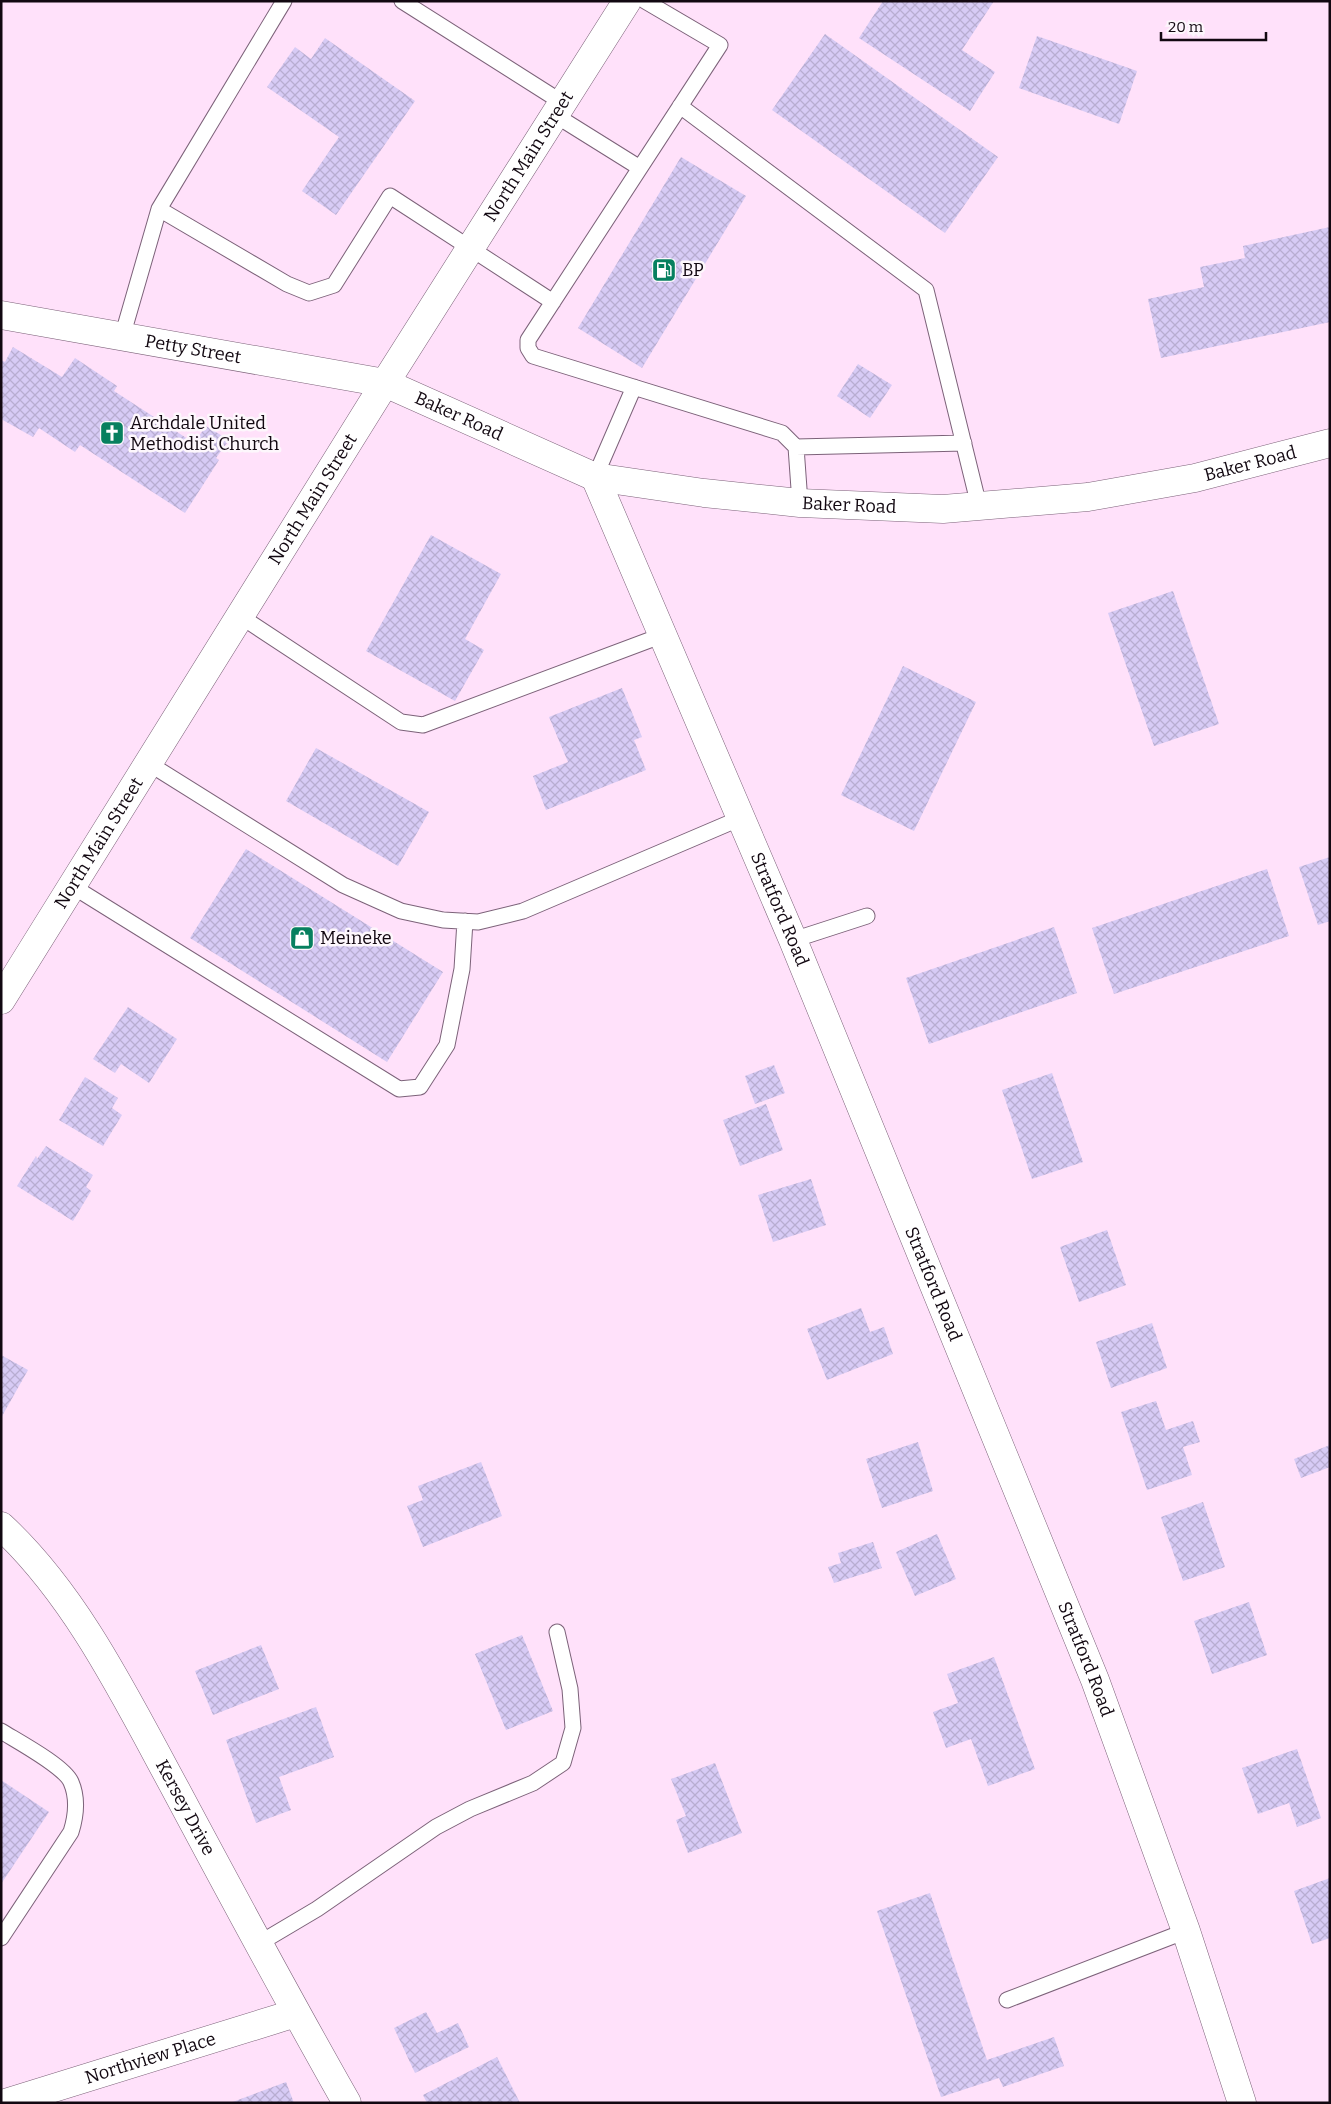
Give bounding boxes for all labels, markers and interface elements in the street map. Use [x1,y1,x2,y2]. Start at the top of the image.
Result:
scale bar [1161,10,1266,42]
text: 20 m [1168,18,1204,36]
street label: North Main Street [479,87,578,226]
fuel station icon: BP [651,257,677,283]
place label: BP [682,259,704,281]
street label: Petty Street [143,330,243,368]
street label: Baker Road [411,387,507,446]
place label: Archdale United Methodist Church [130,412,279,455]
church icon: Archdale United Methodist Church [99,420,125,446]
street label: North Main Street [264,429,362,569]
street label: Baker Road [1202,441,1299,486]
street label: Baker Road [802,492,897,518]
street label: North Main Street [50,773,148,913]
street label: Stratford Road [746,849,814,970]
shop icon: Meineke [289,925,315,951]
place label: Meineke [320,927,392,949]
street label: Stratford Road [900,1223,967,1345]
street label: Stratford Road [1053,1598,1118,1720]
street label: Kersey Drive [151,1756,220,1859]
street label: Northview Place [82,2028,218,2089]

